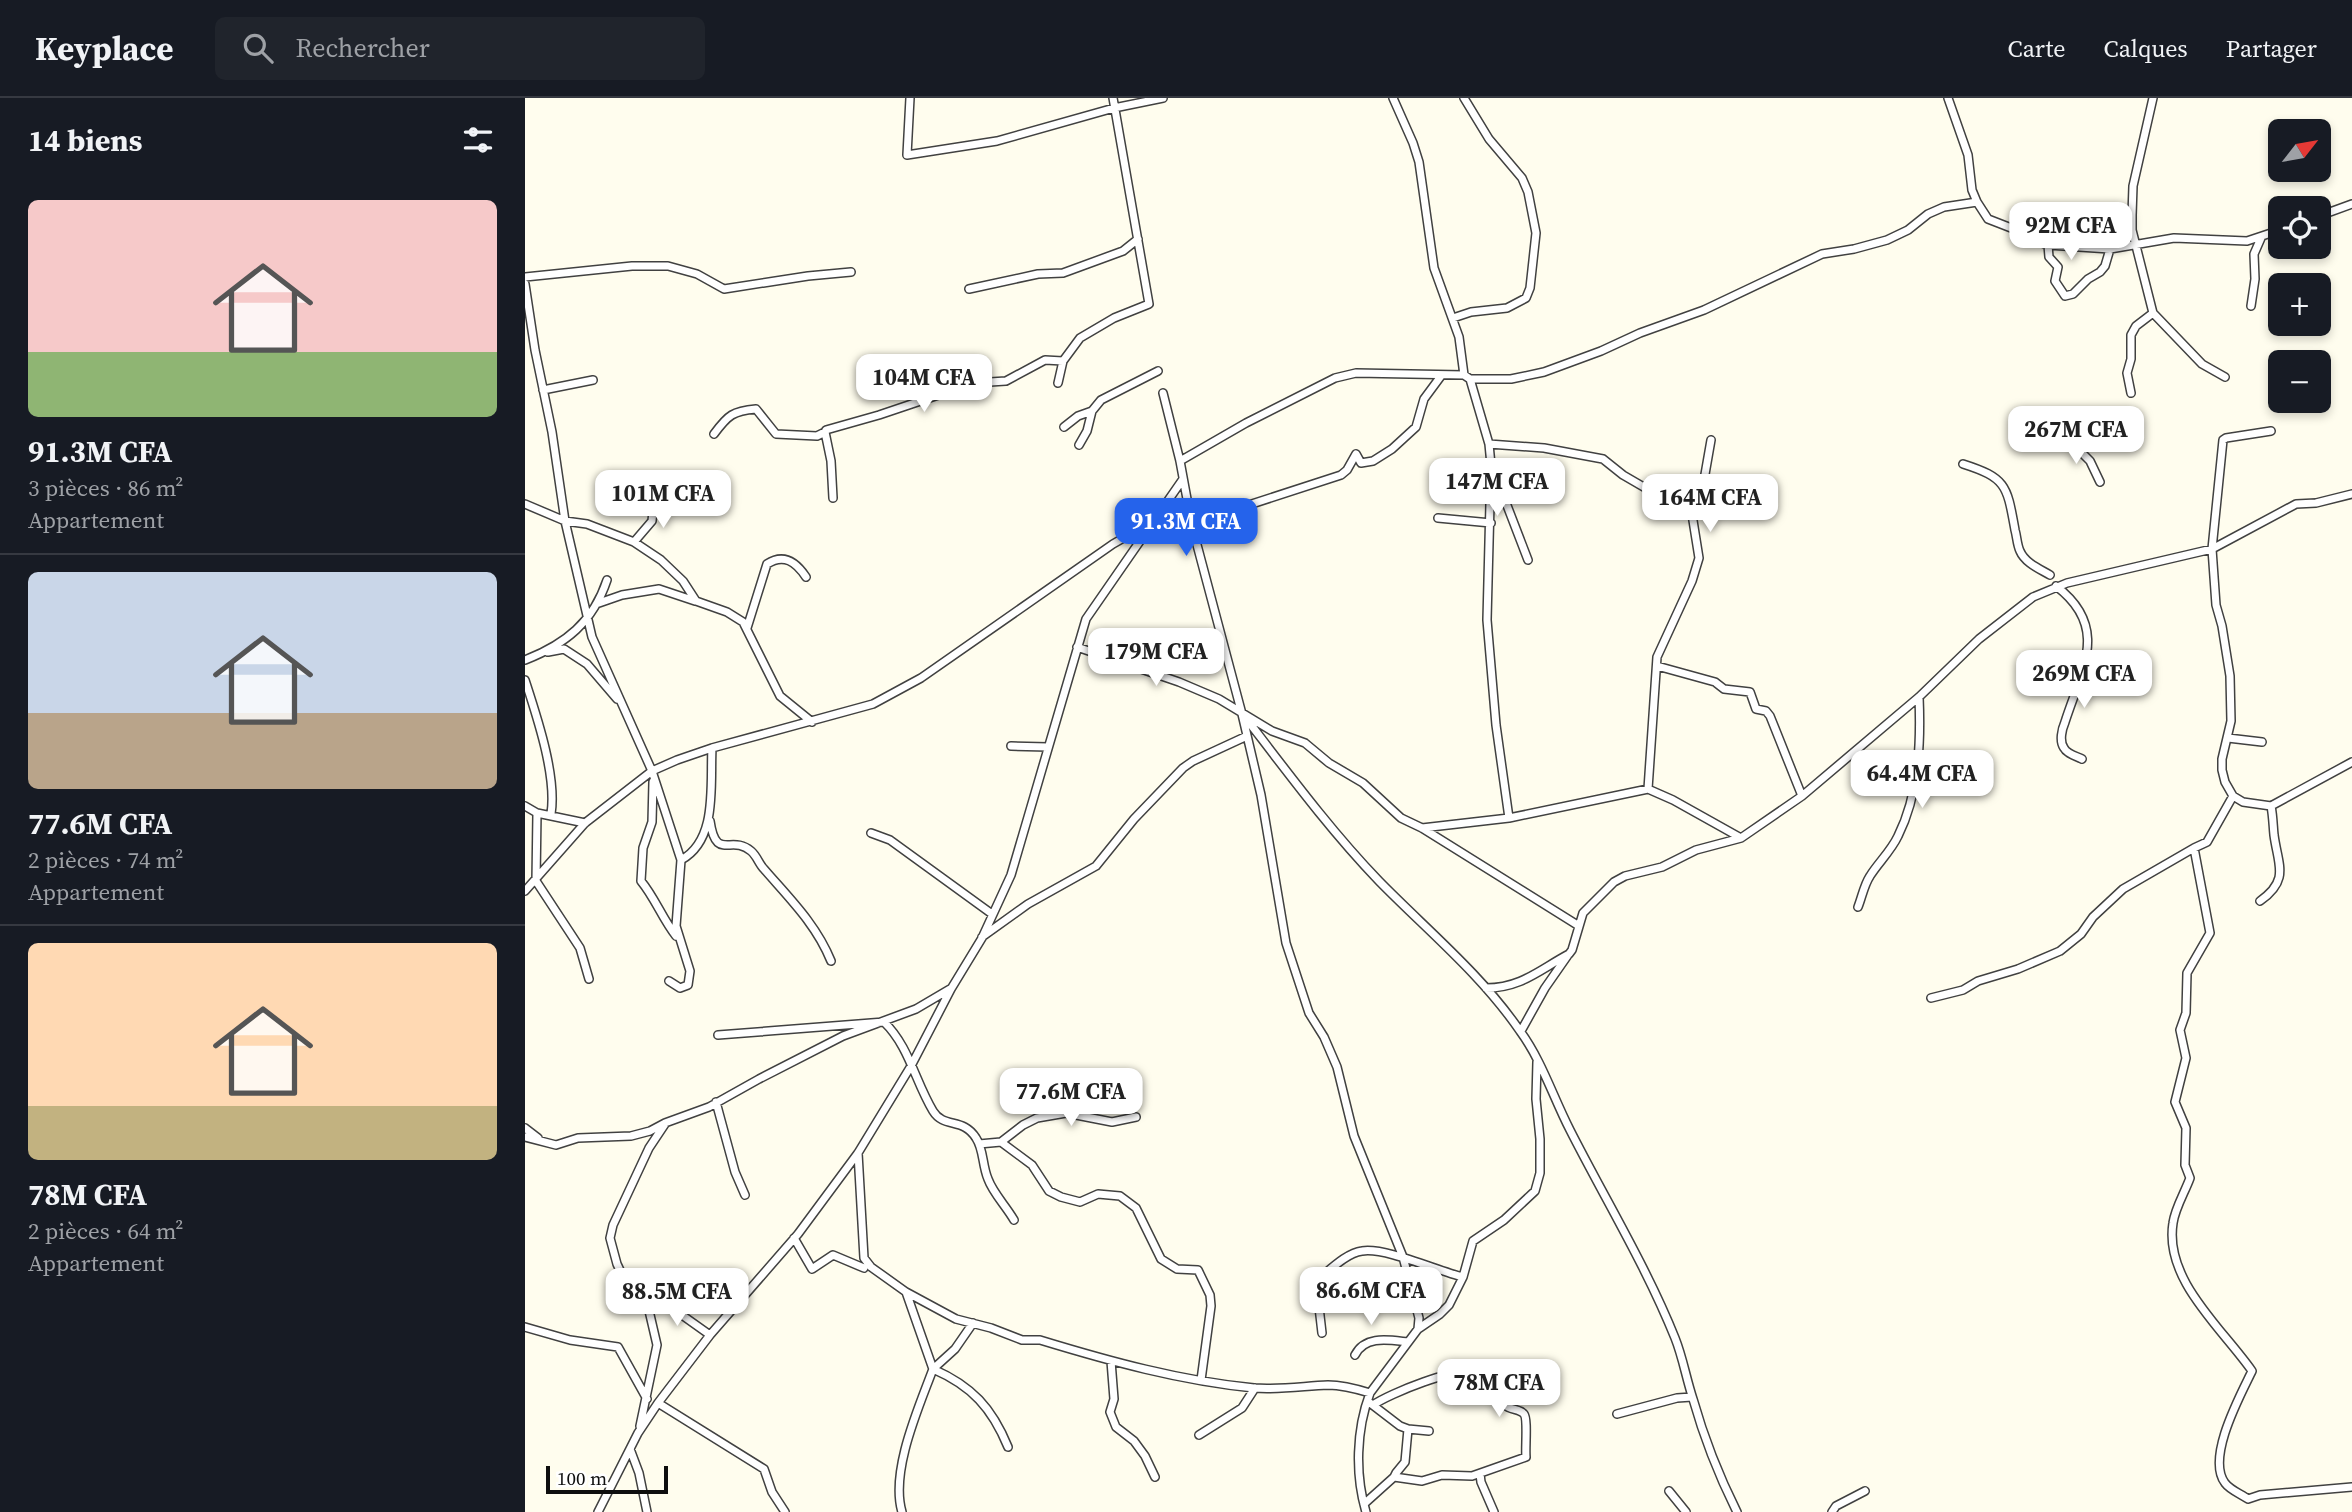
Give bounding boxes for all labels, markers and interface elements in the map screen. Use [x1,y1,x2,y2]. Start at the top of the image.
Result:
search box [215,17,705,80]
text: Keyplace [35,26,173,71]
icon: search [239,29,277,67]
text: Rechercher [295,30,430,66]
text: Carte [2008,32,2066,65]
text: Calques [2104,32,2188,65]
text: Partager [2226,32,2317,65]
north arrow [2268,119,2331,182]
map controls [2268,119,2331,413]
text: 14 biens [28,120,142,161]
icon: filters [459,121,497,159]
button: locate [2268,196,2331,259]
pin: 92M CFA [2006,202,2136,262]
text: 92M CFA [2025,209,2117,241]
icon: home [200,245,326,371]
button: + [2268,273,2331,336]
button: − [2268,350,2331,413]
pin: 104M CFA [852,354,996,414]
text: 104M CFA [872,361,976,393]
pin: 267M CFA [2004,406,2148,466]
text: 267M CFA [2024,413,2128,445]
text: 91.3M CFA [28,431,172,472]
pin: 147M CFA [1425,458,1569,518]
text: 147M CFA [1445,465,1549,497]
pin: 101M CFA [591,470,735,530]
text: 3 pièces · 86 m² [28,472,183,504]
pin: 164M CFA [1638,474,1782,534]
text: 101M CFA [611,477,715,509]
text: 164M CFA [1658,481,1762,513]
pin: 91.3M CFA [1106,498,1266,558]
text: Appartement [28,504,164,536]
text: 91.3M CFA [1131,505,1241,537]
icon: home [200,617,326,743]
pin: 179M CFA [1084,628,1228,688]
text: 179M CFA [1104,635,1208,667]
pin: 269M CFA [2012,650,2156,710]
text: 269M CFA [2032,657,2136,689]
pin: 64.4M CFA [1842,750,2002,810]
text: 64.4M CFA [1867,757,1977,789]
text: 77.6M CFA [28,803,172,844]
text: 2 pièces · 74 m² [28,844,183,876]
text: Appartement [28,876,164,908]
icon: home [200,988,326,1114]
pin: 77.6M CFA [991,1068,1151,1128]
text: 77.6M CFA [1016,1075,1126,1107]
text: 78M CFA [28,1174,147,1215]
text: 2 pièces · 64 m² [28,1215,183,1247]
text: Appartement [28,1247,164,1279]
pin: 88.5M CFA [597,1268,757,1328]
pin: 86.6M CFA [1291,1268,1451,1327]
text: 86.6M CFA [1316,1274,1426,1306]
text: 88.5M CFA [622,1275,732,1307]
pin: 78M CFA [1434,1360,1564,1419]
text: 78M CFA [1453,1366,1545,1398]
scale bar [546,1463,669,1495]
text: 100 m [557,1465,607,1491]

